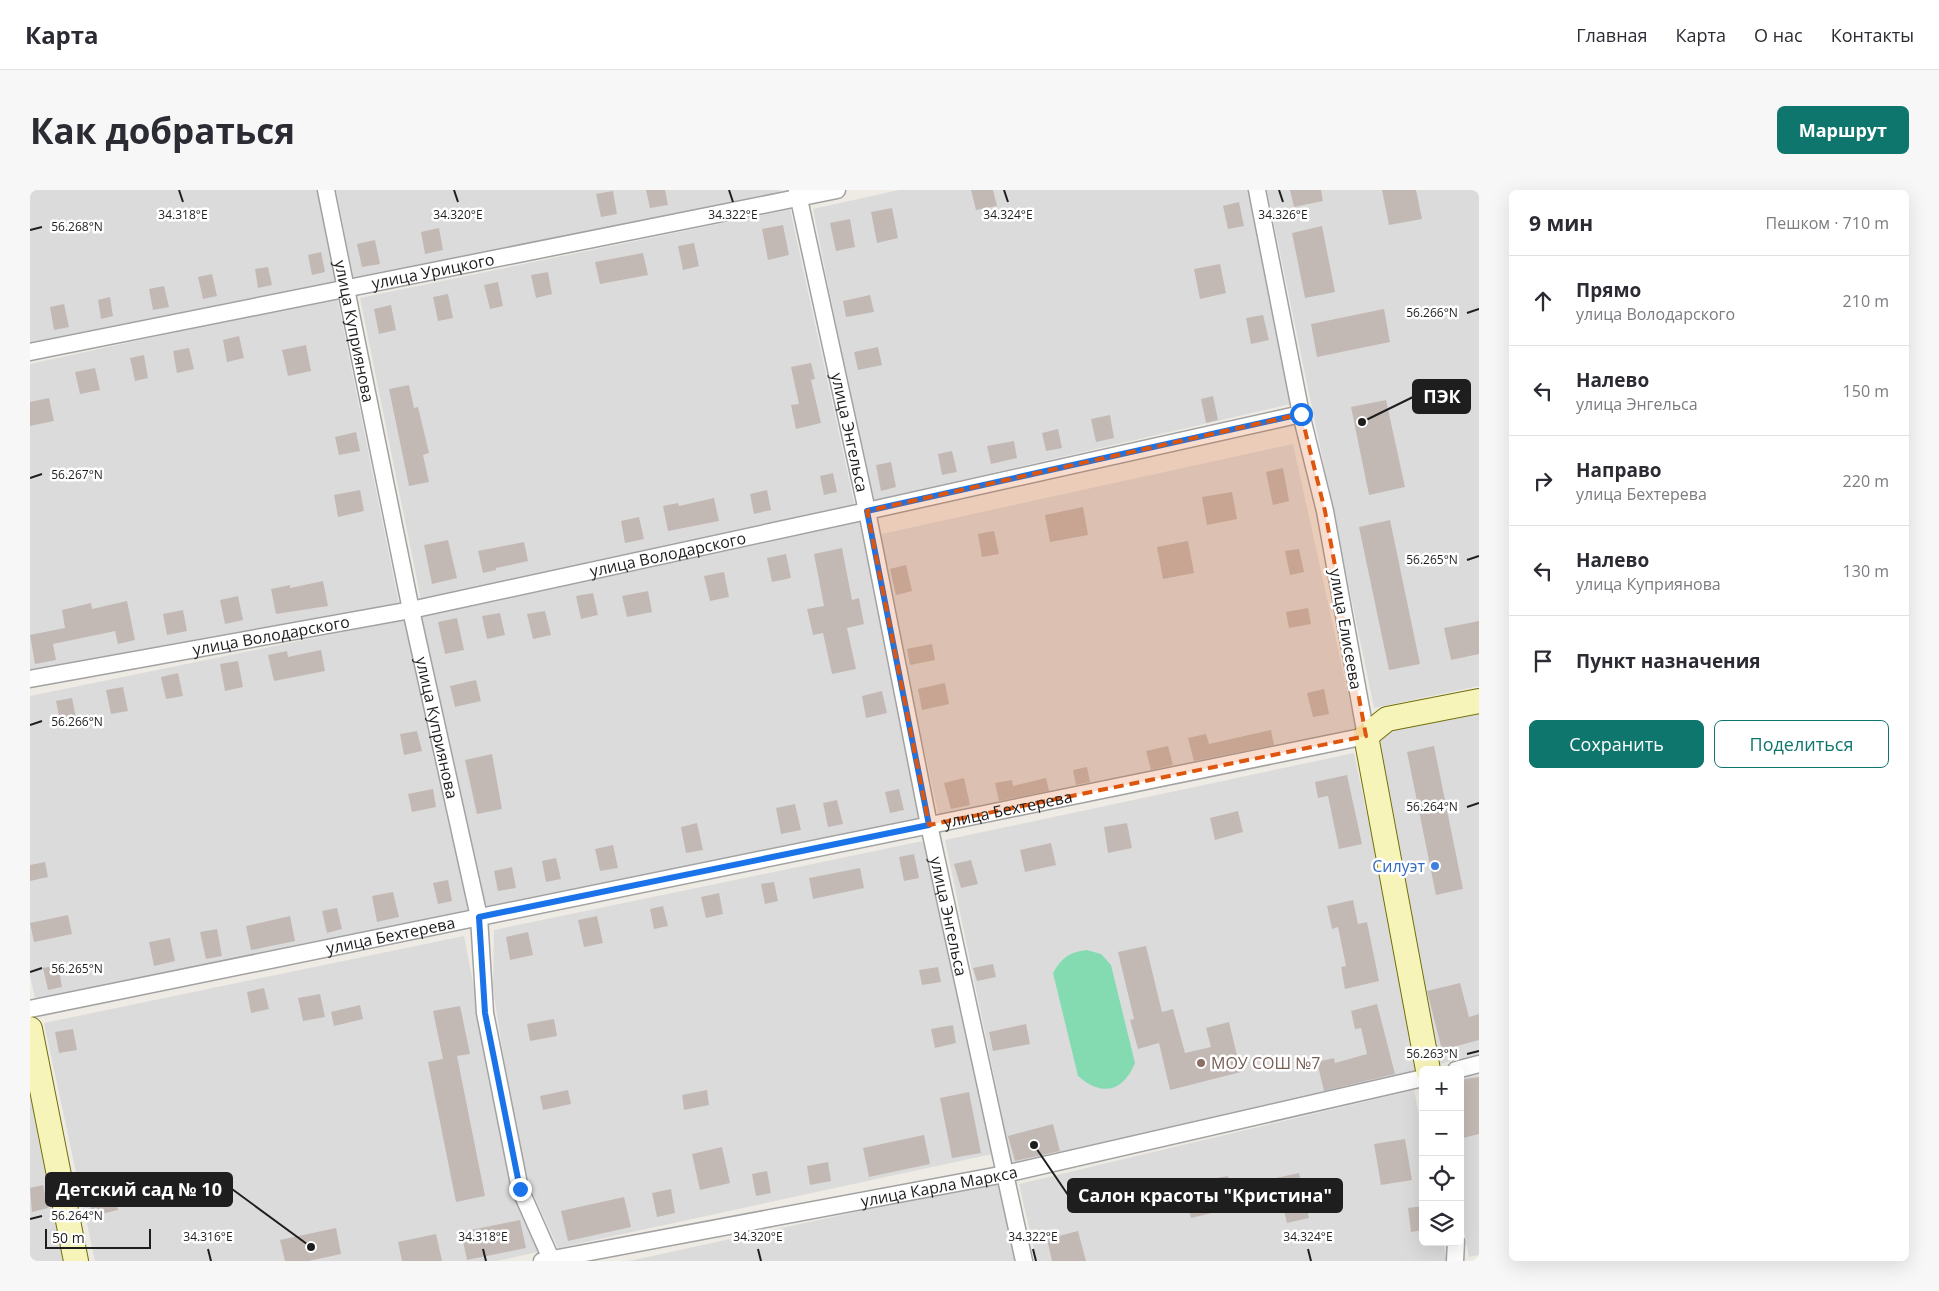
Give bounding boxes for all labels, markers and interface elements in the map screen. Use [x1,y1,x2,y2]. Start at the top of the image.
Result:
text: Карта [25,18,99,51]
text: Главная [1576,23,1648,47]
text: Карта [1676,23,1726,47]
text: О нас [1754,23,1803,47]
text: Контакты [1831,23,1914,47]
button: Маршрут [1777,106,1909,154]
text: Как добраться [30,107,295,154]
text: 34.318°E [158,206,208,223]
text: 34.320°E [433,206,483,223]
text: 34.322°E [708,206,758,223]
text: 34.324°E [983,206,1033,223]
text: 34.326°E [1258,206,1308,223]
text: 9 мин [1529,209,1593,237]
text: Пешком · 710 m [1766,212,1889,234]
text: 56.268°N [51,218,103,235]
street label: улица Урицкого [370,248,496,294]
street label: улица Куприянова [329,258,380,404]
text: Прямо [1576,277,1641,303]
icon: ahead [1529,287,1557,315]
text: 210 m [1843,290,1889,312]
text: улица Володарского [1576,303,1735,325]
text: 56.266°N [1406,304,1458,321]
text: Налево [1576,367,1649,393]
street label: улица Энгельса [826,371,874,494]
icon: left [1529,377,1557,405]
callout: ПЭК [1413,380,1470,413]
text: 150 m [1843,380,1889,402]
text: ПЭК [1423,384,1462,408]
text: улица Энгельса [1576,393,1698,415]
route start [1290,403,1313,426]
text: Направо [1576,457,1662,483]
text: 56.267°N [51,466,103,483]
icon: right [1529,467,1557,495]
text: 220 m [1843,470,1889,492]
text: улица Бехтерева [1576,483,1707,505]
street label: улица Володарского [588,527,748,582]
text: Налево [1576,547,1649,573]
text: 56.265°N [1406,551,1458,568]
icon: left [1529,557,1557,585]
text: 130 m [1843,560,1889,582]
street label: улица Елисеева [1325,567,1367,691]
text: улица Куприянова [1576,573,1721,595]
street label: улица Володарского [191,610,351,660]
icon: arrive [1529,647,1557,675]
text: Пункт назначения [1576,648,1761,674]
street label: улица Куприянова [411,655,463,801]
text: 56.266°N [51,713,103,730]
button: Сохранить [1529,720,1704,768]
button: Поделиться [1714,720,1889,768]
street label: улица Бехтерева [941,785,1074,833]
text: 56.264°N [1406,798,1458,815]
street label: улица Энгельса [925,854,973,978]
place label: Силуэт [1372,855,1425,877]
marker: Силуэт [1429,860,1441,872]
street label: улица Бехтерева [324,911,457,959]
text: 56.265°N [51,960,103,977]
text: 56.263°N [1406,1045,1458,1062]
place label: МОУ СОШ №7 [1211,1052,1321,1074]
marker: МОУ СОШ №7 [1195,1057,1207,1069]
map controls [1419,1066,1464,1246]
button: + [1419,1066,1464,1111]
button: − [1419,1111,1464,1156]
button: locate [1419,1156,1464,1201]
street label: улица Карла Маркса [859,1161,1020,1212]
callout: Детский сад № 10 [46,1173,232,1206]
text: Детский сад № 10 [56,1177,222,1201]
route end [509,1178,532,1201]
callout: Салон красоты "Кристина" [1068,1179,1342,1212]
text: Салон красоты "Кристина" [1078,1183,1332,1207]
button: layers [1419,1201,1464,1246]
text: 56.264°N [51,1207,103,1224]
scale bar [45,1226,151,1249]
text: 50 m [52,1228,85,1247]
text: 34.316°E [183,1228,233,1245]
text: 34.318°E [458,1228,508,1245]
text: 34.320°E [733,1228,783,1245]
text: 34.322°E [1008,1228,1058,1245]
text: 34.324°E [1283,1228,1333,1245]

